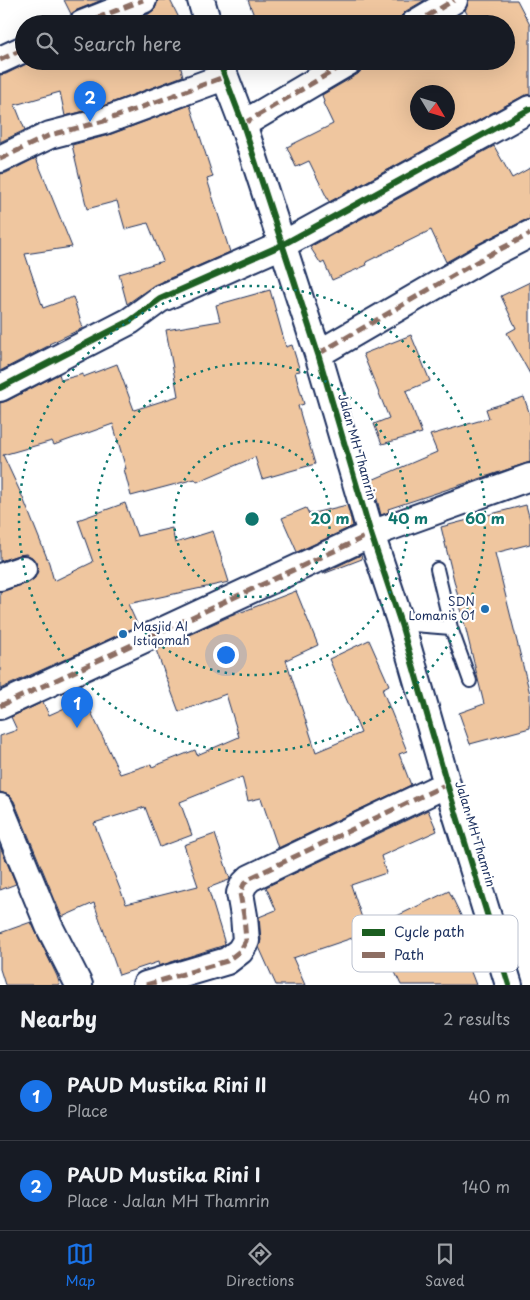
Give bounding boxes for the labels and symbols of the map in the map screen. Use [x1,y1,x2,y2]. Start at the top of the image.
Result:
pin: 2 [74,81,106,122]
north arrow [410,85,455,130]
street label: Jalan MH Thamrin [334,391,382,502]
text: 20 m [311,506,349,529]
text: 40 m [388,506,428,529]
text: 60 m [465,506,505,529]
centre of rings [243,510,261,528]
place label: SDN Lomanis 01 [409,592,475,624]
marker: SDN Lomanis 01 [479,603,491,615]
place label: Masjid Al Istiqomah [133,617,190,649]
marker: Masjid Al Istiqomah [117,628,129,640]
your location [213,642,239,668]
pin: 1 [61,687,93,728]
street label: Jalan MH Thamrin [451,779,501,889]
legend [352,915,518,972]
text: Cycle path [394,921,465,942]
text: Path [394,944,424,965]

